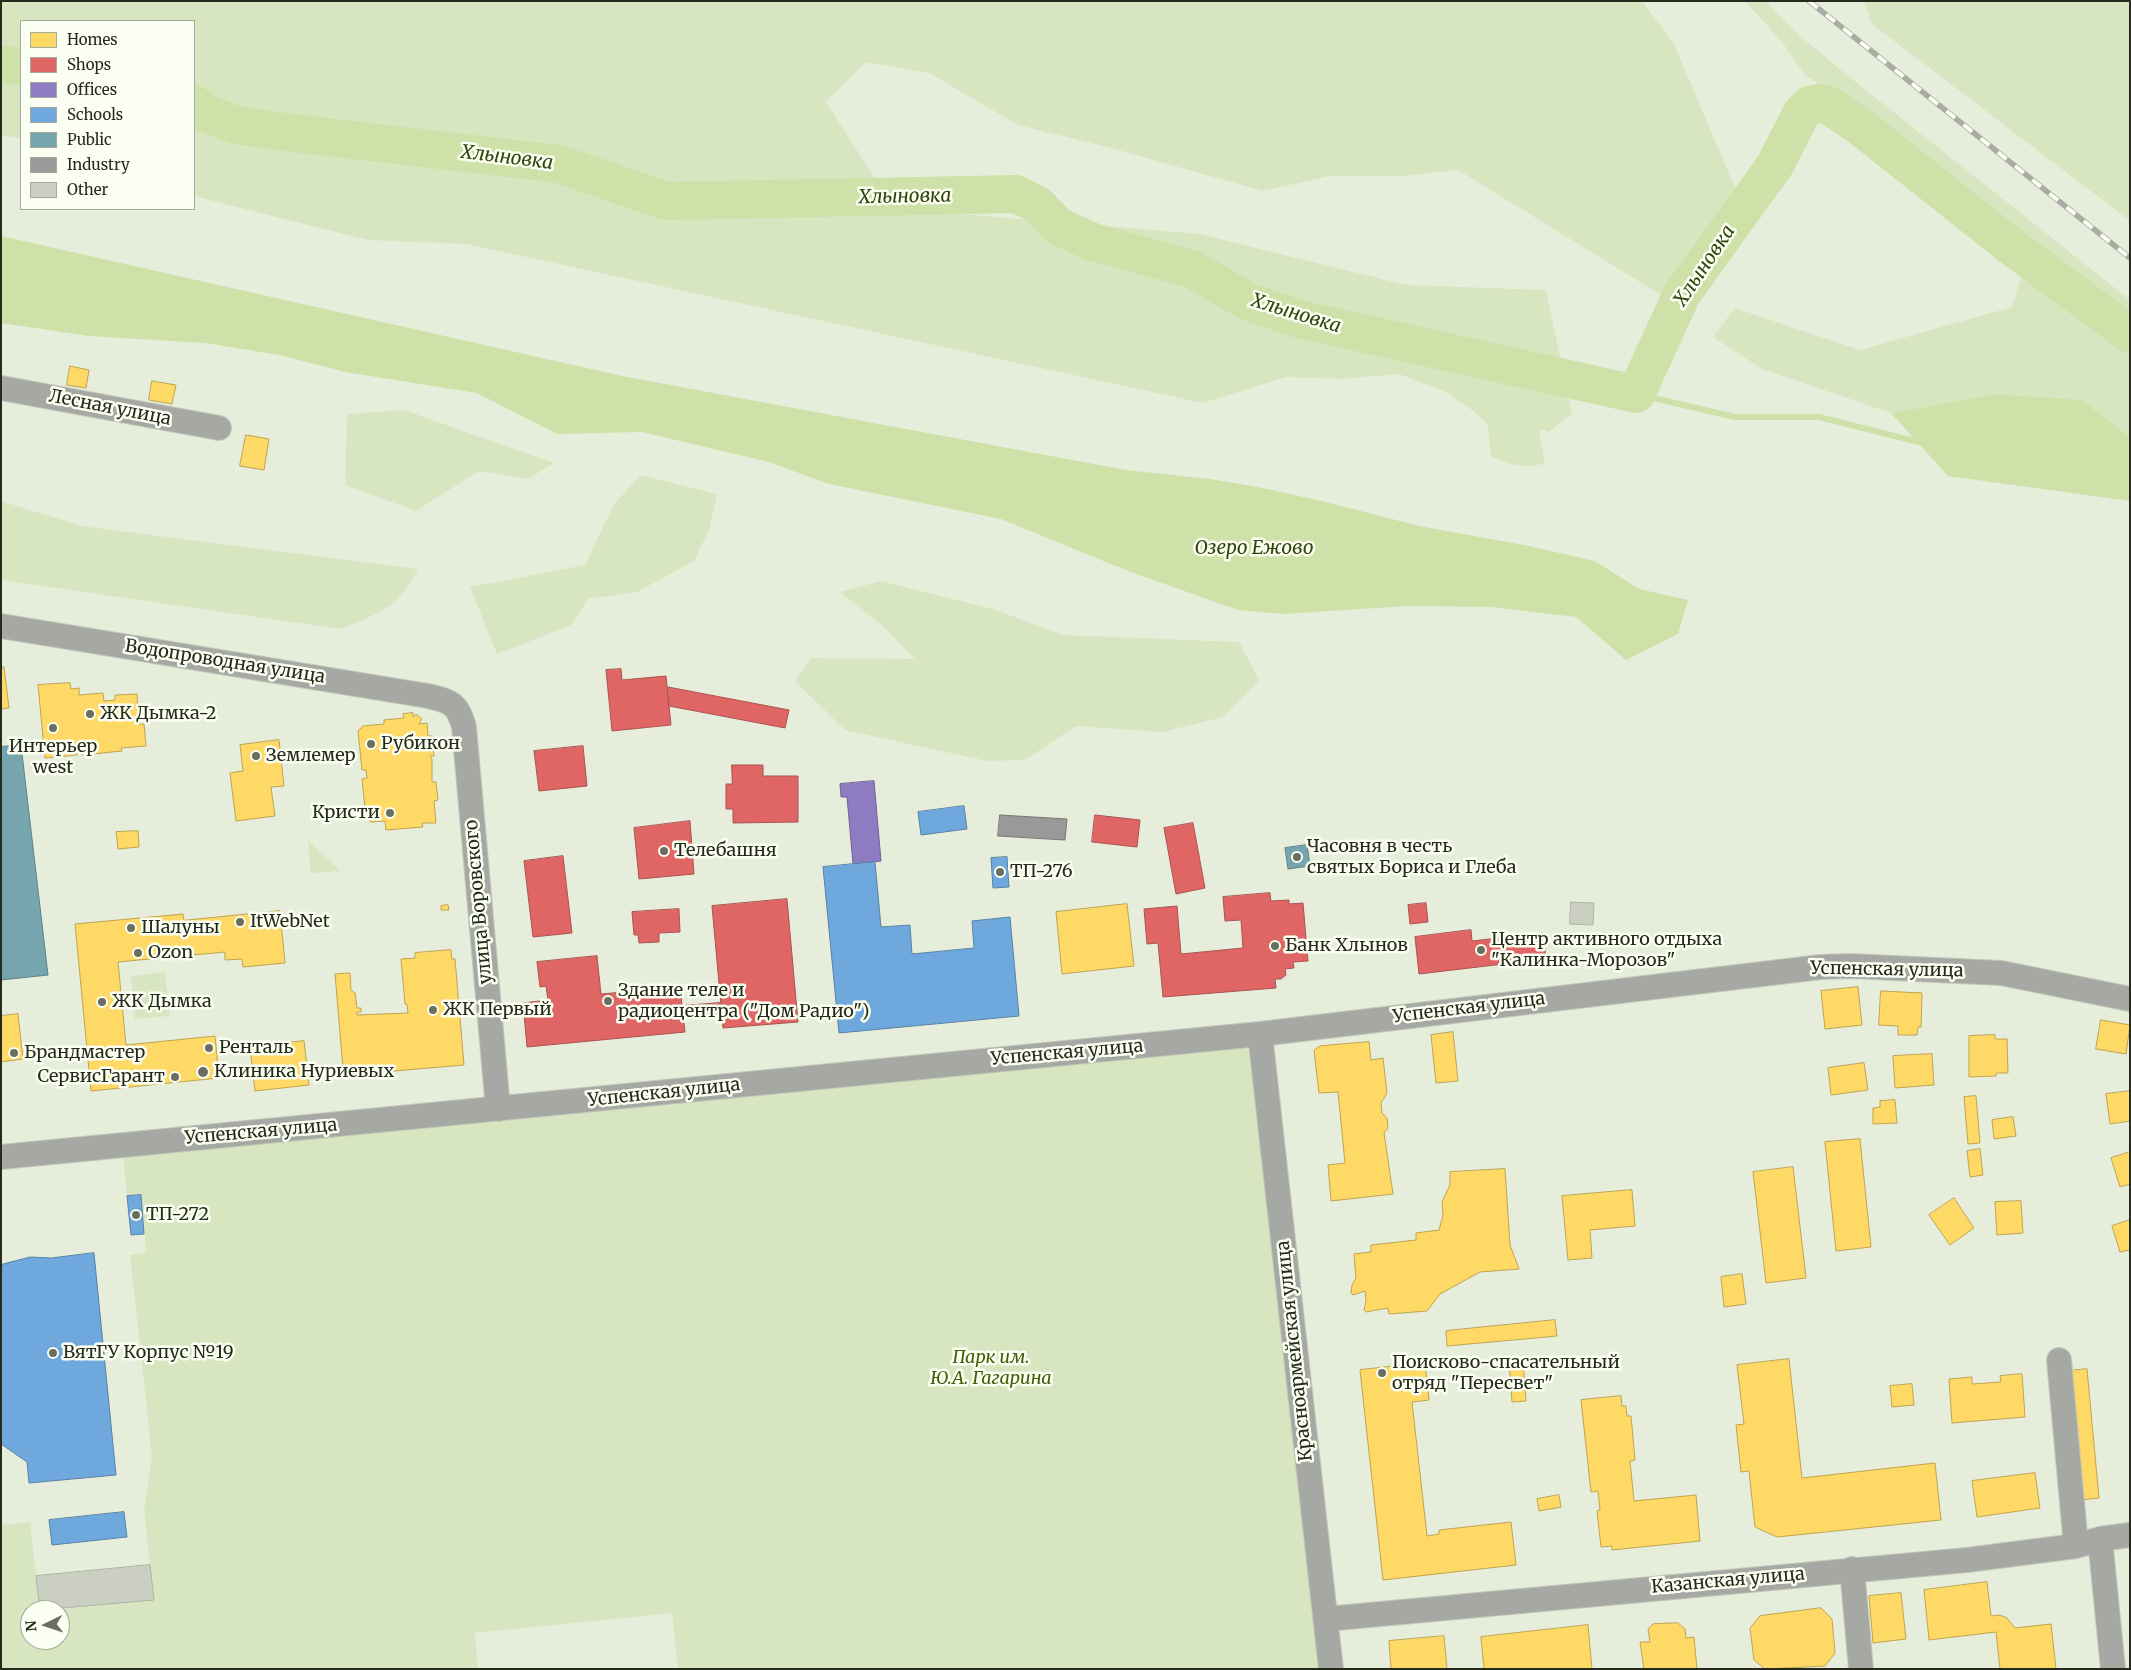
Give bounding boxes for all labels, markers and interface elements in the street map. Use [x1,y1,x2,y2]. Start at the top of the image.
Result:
legend [20,20,195,210]
text: Homes [67,30,118,49]
text: Shops [67,55,111,74]
text: Offices [67,80,117,99]
text: Schools [67,105,123,124]
text: Public [67,130,112,149]
water label: Хлыновка [460,141,554,175]
text: Industry [67,155,130,174]
text: Other [67,180,108,199]
water label: Хлыновка [858,185,952,209]
water label: Хлыновка [1670,221,1740,311]
water label: Хлыновка [1248,290,1344,338]
street label: Лесная улица [47,386,173,430]
water label: Озеро Ежово [1194,538,1314,560]
street label: Водопроводная улица [123,636,327,688]
place label: ЖК Дымка-2 [100,703,217,725]
marker: ЖК Дымка-2 [84,708,96,720]
marker: Интерьер west [47,722,59,734]
place label: Рубикон [381,733,460,755]
place label: Интерьер west [9,736,97,779]
marker: Рубикон [365,738,377,750]
place label: Землемер [266,745,356,767]
marker: Землемер [250,750,262,762]
place label: Кристи [312,802,380,824]
marker: Кристи [384,807,396,819]
street label: улица Воровского [461,819,497,985]
place label: Часовня в честь святых Бориса и Глеба [1307,836,1516,879]
place label: Телебашня [674,840,777,862]
marker: Телебашня [658,845,670,857]
marker: Часовня в честь святых Бориса и Глеба [1291,851,1303,863]
place label: ТП-276 [1010,861,1073,883]
marker: ТП-276 [994,866,1006,878]
place label: ItWebNet [250,911,330,933]
marker: ItWebNet [234,916,246,928]
place label: Шалуны [141,917,220,939]
marker: Шалуны [125,922,137,934]
place label: Центр активного отдыха "Калинка-Морозов" [1491,929,1722,972]
place label: Банк Хлынов [1285,935,1408,957]
marker: Банк Хлынов [1269,940,1281,952]
place label: Ozon [148,942,193,964]
marker: Центр активного отдыха "Калинка-Морозов" [1475,944,1487,956]
marker: Ozon [132,947,144,959]
street label: Успенская улица [1810,958,1964,982]
place label: Здание теле и радиоцентра ("Дом Радио") [618,980,869,1022]
street label: Успенская улица [1392,988,1546,1028]
place label: ЖК Дымка [112,991,212,1013]
marker: Здание теле и радиоцентра ("Дом Радио") [602,995,614,1007]
marker: ЖК Дымка [96,996,108,1008]
place label: ЖК Первый [443,999,552,1021]
marker: ЖК Первый [427,1004,439,1016]
street label: Успенская улица [990,1036,1144,1070]
place label: Ренталь [219,1037,293,1059]
place label: Брандмастер [24,1042,145,1064]
marker: Ренталь [203,1042,215,1054]
marker: Брандмастер [8,1047,20,1059]
place label: Клиника Нуриевых [214,1061,394,1083]
marker: Клиника Нуриевых [196,1065,210,1079]
place label: СервисГарант [37,1066,165,1088]
marker: СервисГарант [169,1071,181,1083]
street label: Успенская улица [587,1074,741,1112]
street label: Успенская улица [184,1115,338,1149]
place label: ТП-272 [146,1204,209,1226]
marker: ТП-272 [130,1209,142,1221]
street label: Красноармейская улица [1273,1240,1317,1462]
place label: ВятГУ Корпус №19 [63,1342,234,1364]
marker: ВятГУ Корпус №19 [47,1347,59,1359]
park label: Парк им. Ю.А. Гагарина [930,1347,1052,1390]
place label: Поисково-спасательный отряд "Пересвет" [1392,1352,1620,1395]
marker: Поисково-спасательный отряд "Пересвет" [1376,1367,1388,1379]
street label: Казанская улица [1650,1564,1806,1598]
north arrow [20,1600,70,1650]
text: N [22,1620,40,1632]

